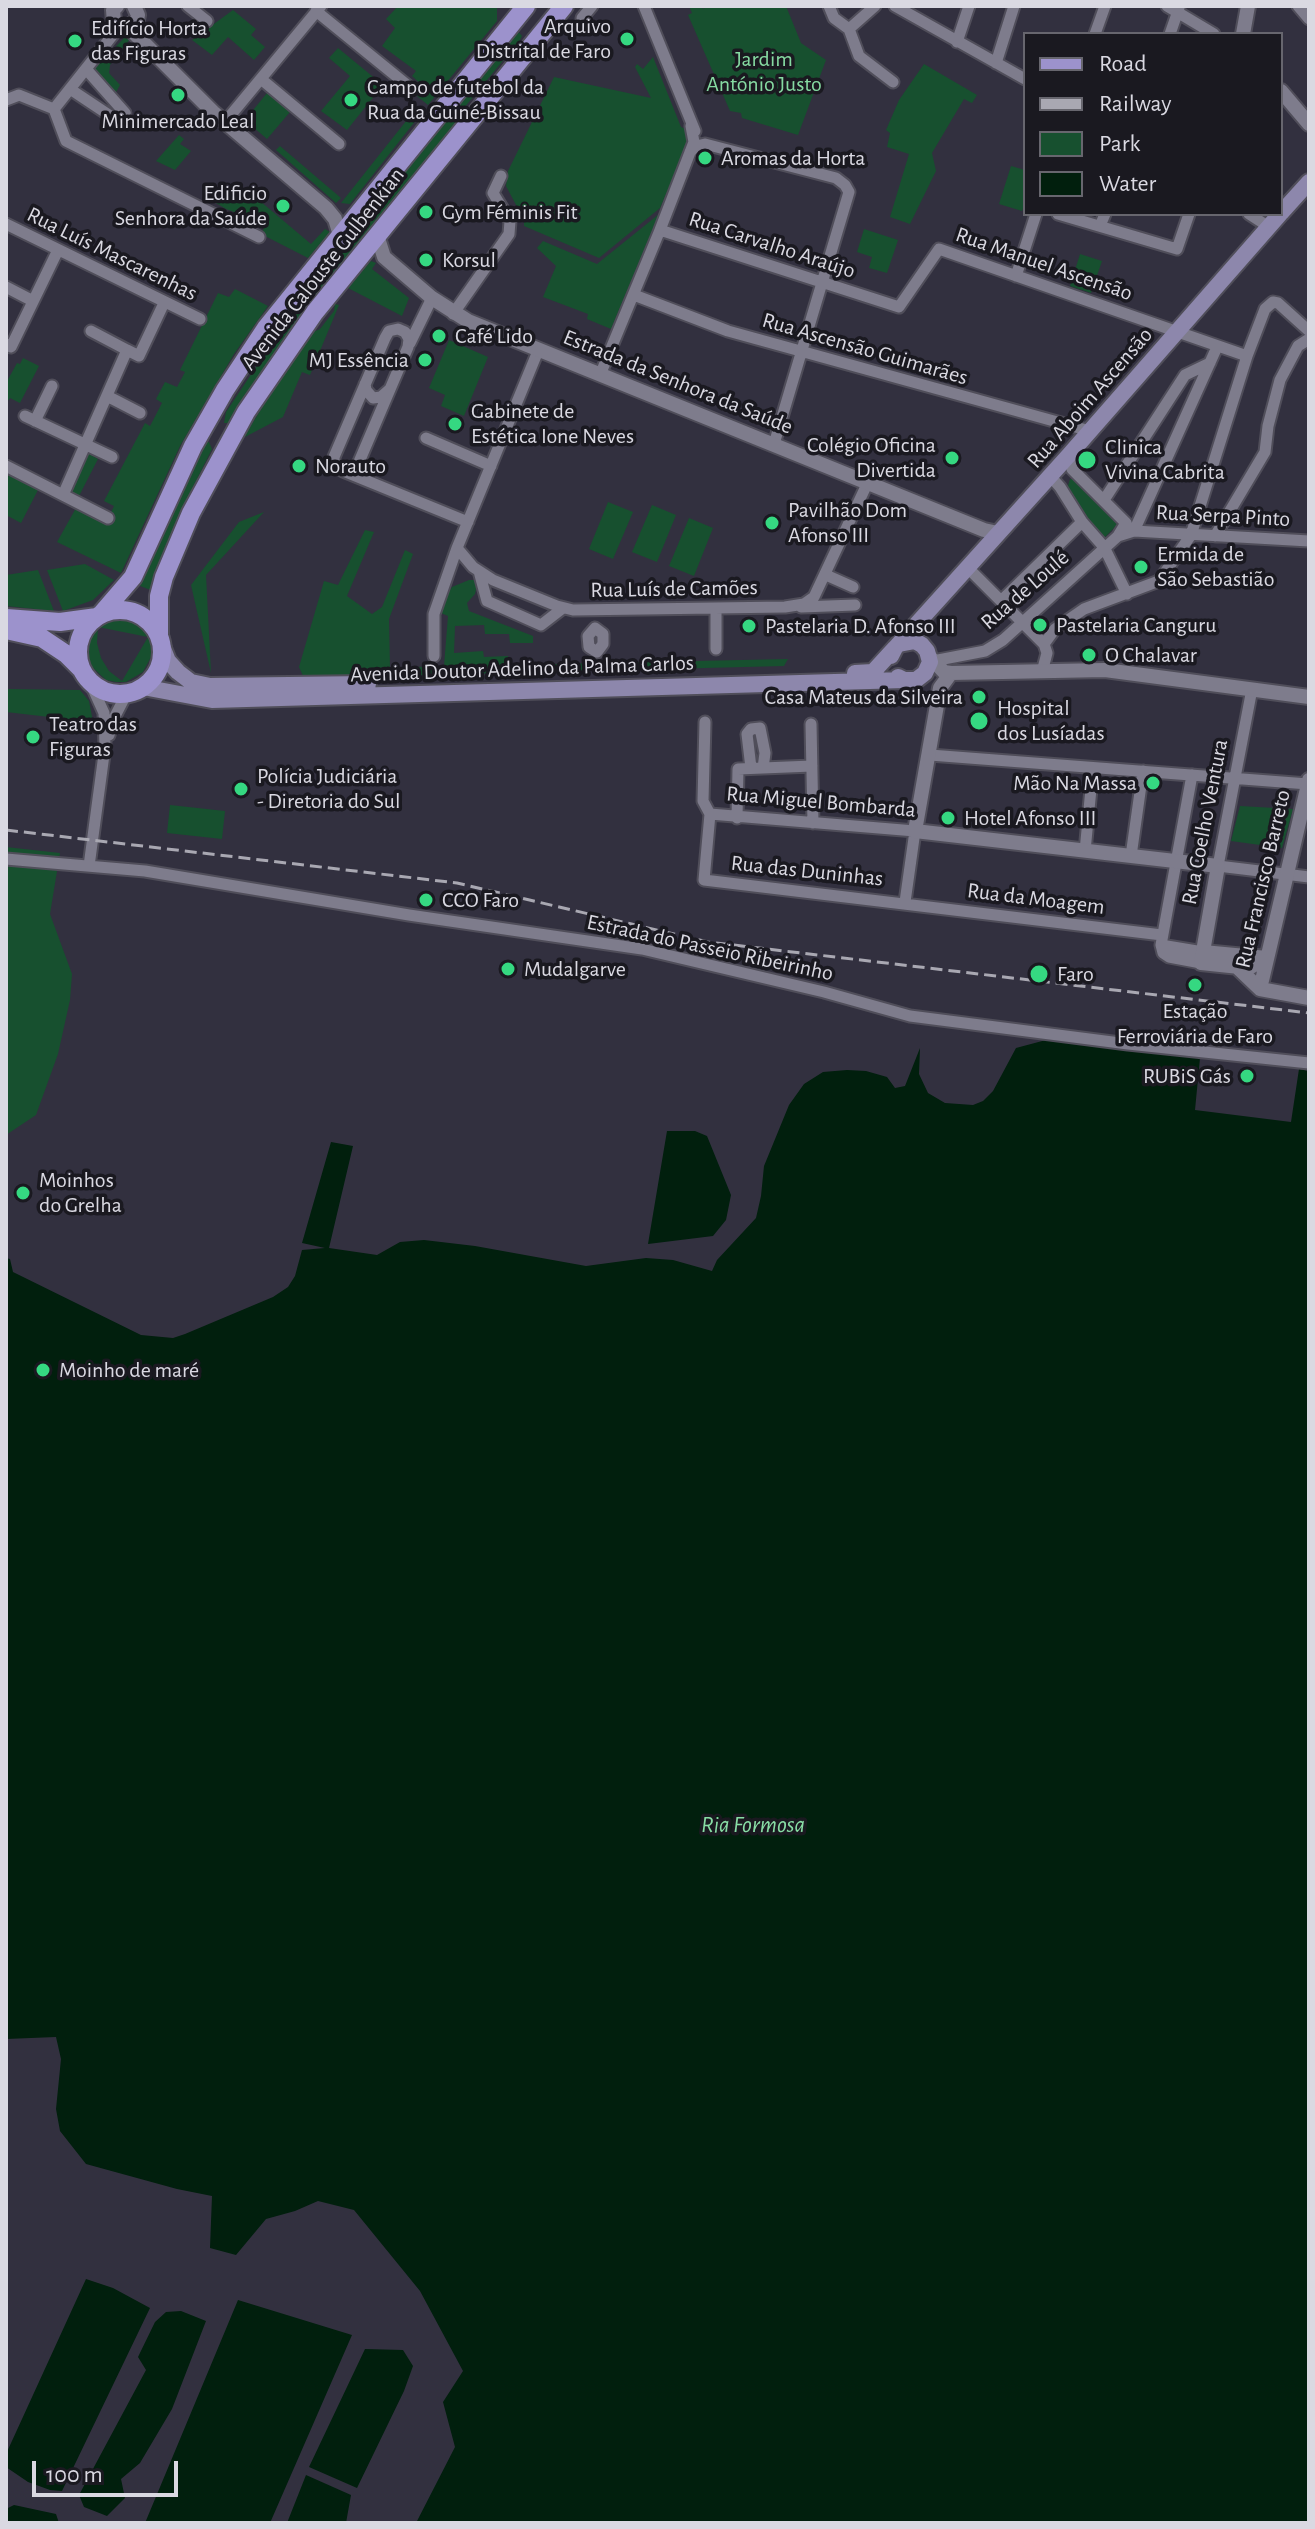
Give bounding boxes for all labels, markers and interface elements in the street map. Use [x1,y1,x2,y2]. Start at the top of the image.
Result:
place label: Arquivo Distrital de Faro [476,13,611,64]
place label: Edifício Horta das Figuras [91,15,207,66]
marker: Arquivo Distrital de Faro [618,30,636,48]
marker: Edifício Horta das Figuras [66,32,84,50]
legend [1023,32,1283,216]
park label: Jardim António Justo [706,46,822,98]
text: Road [1099,52,1147,76]
place label: Campo de futebol da Rua da Guiné-Bissau [367,74,544,126]
marker: Minimercado Leal [169,86,187,104]
marker: Campo de futebol da Rua da Guiné-Bissau [342,91,360,109]
text: Railway [1099,92,1171,116]
place label: Minimercado Leal [102,108,254,134]
text: Park [1099,132,1140,156]
place label: Aromas da Horta [721,145,865,171]
marker: Aromas da Horta [696,149,714,167]
street label: Avenida Calouste Gulbenkian [236,162,410,376]
text: Water [1099,172,1156,196]
place label: Edificio Senhora da Saúde [115,180,267,232]
marker: Edificio Senhora da Saúde [274,197,292,215]
place label: Gym Féminis Fit [442,199,578,225]
street label: Rua Luís Mascarenhas [23,201,201,307]
marker: Gym Féminis Fit [417,203,435,221]
street label: Rua Carvalho Araújo [685,206,859,284]
street label: Rua Manuel Ascensão [952,221,1136,307]
place label: Korsul [442,247,496,273]
marker: Korsul [417,251,435,269]
street label: Rua Ascensão Guimarães [759,307,971,391]
street label: Rua Aboim Ascensão [1022,322,1158,474]
place label: Café Lido [455,323,533,349]
street label: Estrada da Senhora da Saúde [559,324,797,440]
marker: Café Lido [430,327,448,345]
place label: MJ Essência [309,347,409,373]
marker: MJ Essência [416,351,434,369]
place label: Gabinete de Estética Ione Neves [471,398,634,450]
marker: Gabinete de Estética Ione Neves [446,415,464,433]
place label: Colégio Oficina Divertida [807,432,936,484]
place label: Clinica Vivina Cabrita [1105,434,1225,486]
marker: Colégio Oficina Divertida [943,449,961,467]
marker: Clinica Vivina Cabrita [1076,449,1098,471]
place label: Norauto [315,453,386,479]
marker: Norauto [290,457,308,475]
place label: Pavilhão Dom Afonso III [788,497,907,548]
street label: Rua Serpa Pinto [1155,499,1291,533]
marker: Pavilhão Dom Afonso III [763,514,781,532]
place label: Ermida de São Sebastião [1157,541,1275,592]
street label: Rua de Loulé [975,544,1075,636]
marker: Ermida de São Sebastião [1132,558,1150,576]
street label: Rua Luís de Camões [590,574,758,604]
place label: Pastelaria Canguru [1056,612,1216,638]
place label: Pastelaria D. Afonso III [765,613,956,639]
marker: Pastelaria Canguru [1031,616,1049,634]
marker: Pastelaria D. Afonso III [740,617,758,635]
place label: O Chalavar [1105,642,1197,668]
marker: O Chalavar [1080,646,1098,664]
street label: Avenida Doutor Adelino da Palma Carlos [350,650,694,688]
place label: Casa Mateus da Silveira [764,684,963,710]
marker: Casa Mateus da Silveira [970,688,988,706]
place label: Hospital dos Lusíadas [997,695,1105,746]
marker: Hospital dos Lusíadas [968,710,990,732]
place label: Teatro das Figuras [49,711,137,762]
marker: Teatro das Figuras [24,728,42,746]
street label: Rua Coelho Ventura [1176,737,1234,907]
place label: Polícia Judiciária - Diretoria do Sul [257,763,401,814]
place label: Mão Na Massa [1013,770,1137,796]
marker: Mão Na Massa [1144,774,1162,792]
marker: Polícia Judiciária - Diretoria do Sul [232,780,250,798]
street label: Rua Miguel Bombarda [725,781,917,823]
street label: Rua Francisco Barreto [1230,787,1296,971]
place label: Hotel Afonso III [964,805,1097,831]
marker: Hotel Afonso III [939,809,957,827]
street label: Rua das Duninhas [729,850,885,892]
street label: Rua da Moagem [966,877,1106,921]
place label: CCO Faro [442,887,519,913]
marker: CCO Faro [417,891,435,909]
street label: Estrada do Passeio Ribeirinho [584,909,836,987]
place label: Mudalgarve [524,956,626,982]
marker: Mudalgarve [499,960,517,978]
place label: Faro [1057,961,1094,987]
marker: Faro [1028,963,1050,985]
marker: Estação Ferroviária de Faro [1186,976,1204,994]
place label: Estação Ferroviária de Faro [1117,998,1273,1050]
place label: RUBiS Gás [1143,1063,1231,1089]
marker: RUBiS Gás [1238,1067,1256,1085]
place label: Moinhos do Grelha [39,1167,122,1218]
marker: Moinhos do Grelha [14,1184,32,1202]
place label: Moinho de maré [59,1357,199,1383]
marker: Moinho de maré [34,1361,52,1379]
water label: Ria Formosa [701,1811,805,1839]
scale bar [36,2445,182,2495]
text: 100 m [46,2463,103,2487]

